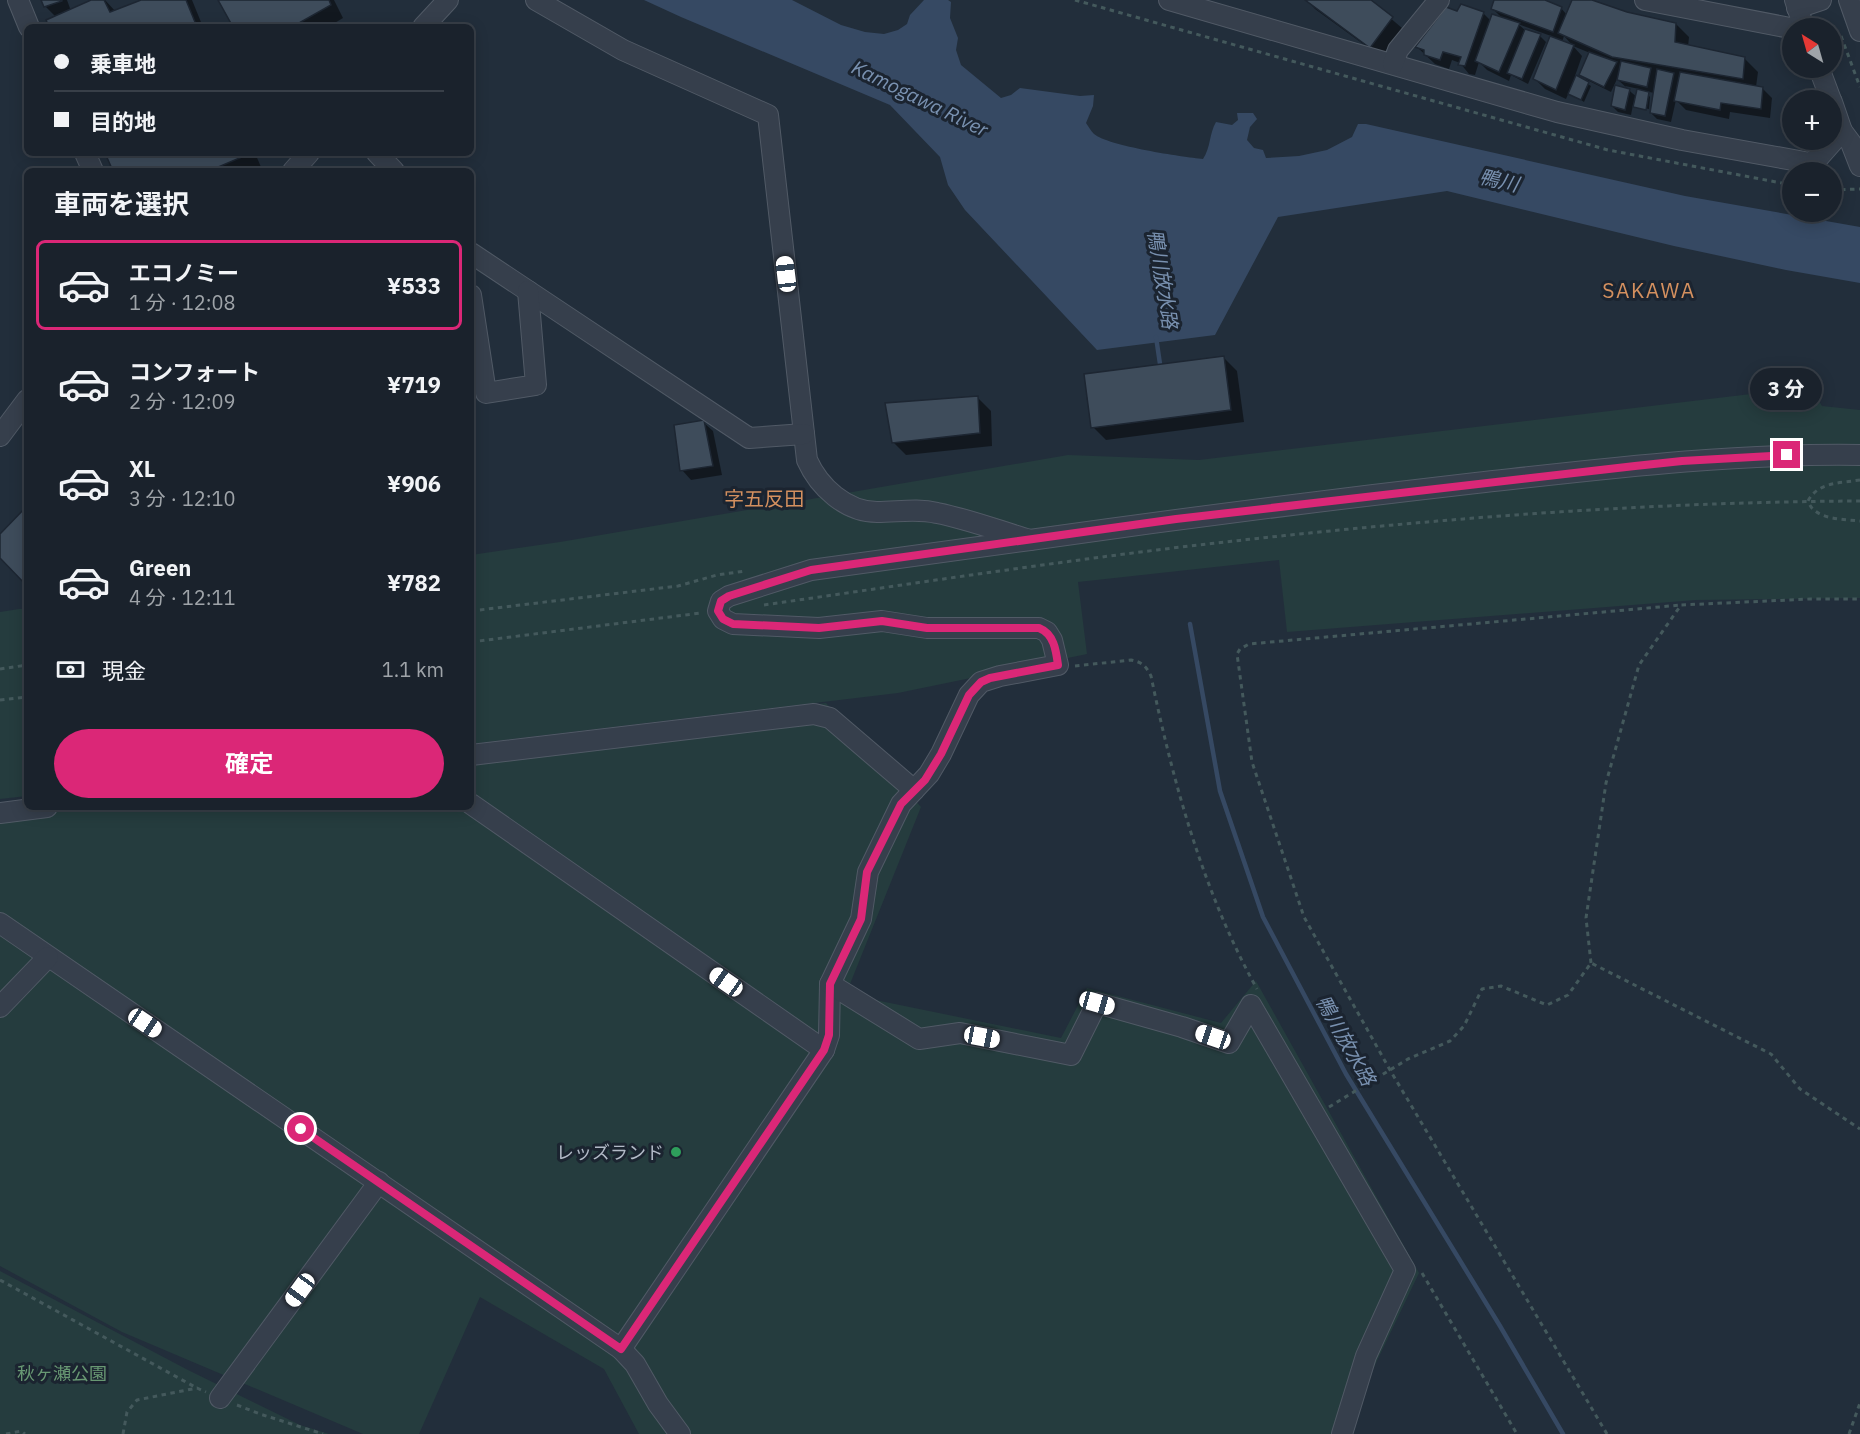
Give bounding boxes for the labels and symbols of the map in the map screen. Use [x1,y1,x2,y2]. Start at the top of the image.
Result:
north arrow [1782,18,1842,78]
water label: Kamogawa River [847,53,993,143]
water label: 鴨川 [1476,162,1523,198]
water label: 鴨川放水路 [1142,228,1184,332]
car [775,255,797,293]
district label: SAKAWA [1602,276,1696,304]
callout: 3 分 [1751,368,1823,410]
route end [1773,441,1800,468]
district label: 字五反田 [724,485,804,512]
car [706,964,746,1000]
car [1077,989,1117,1017]
water label: 鴨川放水路 [1310,990,1383,1092]
car [125,1005,165,1041]
car [1193,1023,1233,1051]
car [963,1025,1001,1049]
route start [287,1115,314,1142]
place label: レッズランド [556,1141,664,1164]
marker: レッズランド [669,1145,683,1159]
car [282,1270,318,1310]
park label: 秋ヶ瀬公園 [17,1362,107,1385]

